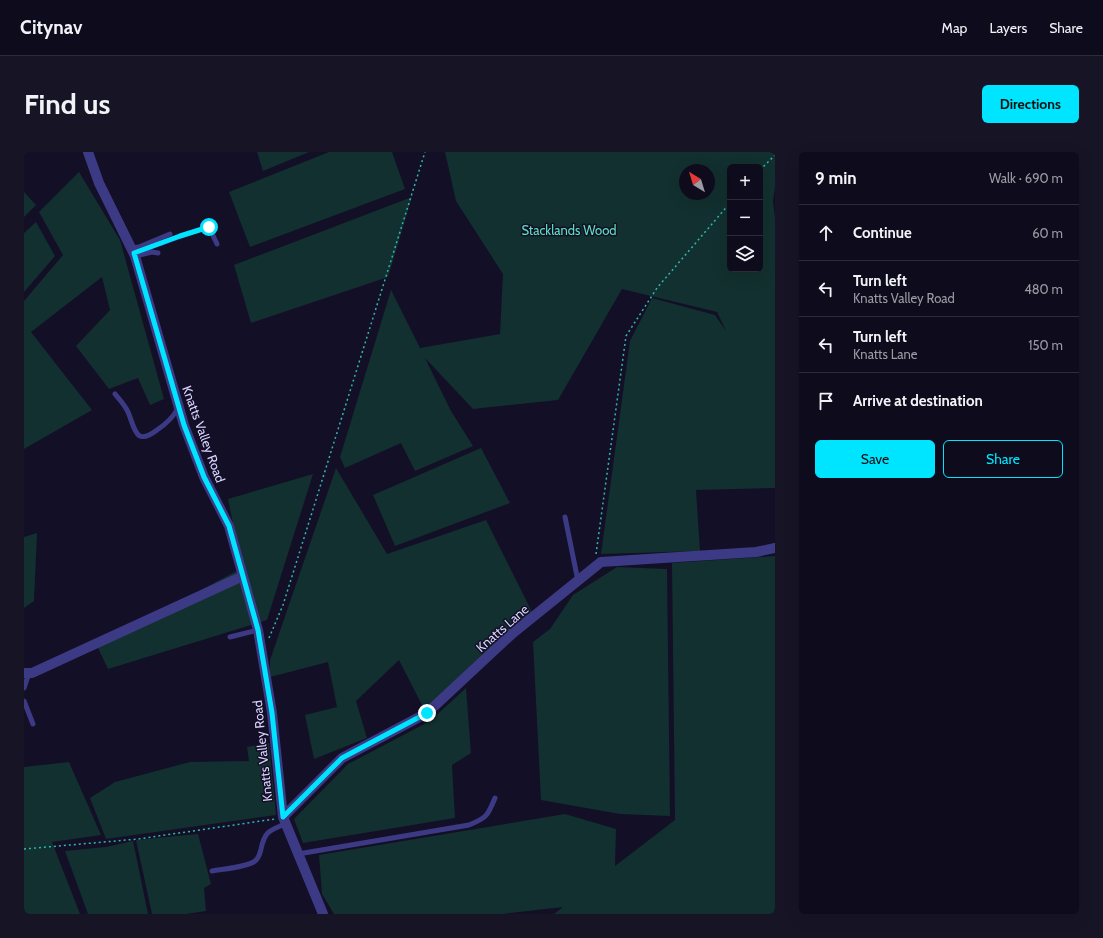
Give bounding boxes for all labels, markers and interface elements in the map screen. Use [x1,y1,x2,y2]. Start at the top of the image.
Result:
text: Citynav [20,16,82,39]
text: Map [942,19,967,37]
text: Layers [989,19,1027,37]
text: Share [1049,19,1083,37]
button: Directions [982,85,1079,123]
text: Find us [24,87,110,121]
north arrow [679,164,715,200]
map controls [727,164,763,272]
button: + [727,164,763,200]
text: 9 min [815,168,857,188]
text: Walk · 690 m [989,170,1063,186]
button: − [727,200,763,236]
route start [200,218,218,236]
park label: Stacklands Wood [521,222,617,238]
icon: ahead [815,222,837,244]
text: Continue [853,224,912,242]
text: 60 m [1032,225,1063,241]
button: layers [727,236,763,272]
text: Turn left [853,272,907,290]
icon: left [815,278,837,300]
text: 480 m [1024,281,1063,297]
text: Knatts Valley Road [853,290,955,306]
text: Turn left [853,328,907,346]
icon: left [815,334,837,356]
text: 150 m [1028,337,1063,353]
text: Knatts Lane [853,346,917,362]
street label: Knatts Valley Road [179,383,229,485]
icon: arrive [815,390,837,412]
text: Arrive at destination [853,392,983,410]
button: Save [815,440,935,478]
button: Share [943,440,1063,478]
street label: Knatts Lane [472,601,532,655]
street label: Knatts Valley Road [249,700,275,802]
route end [418,704,436,722]

